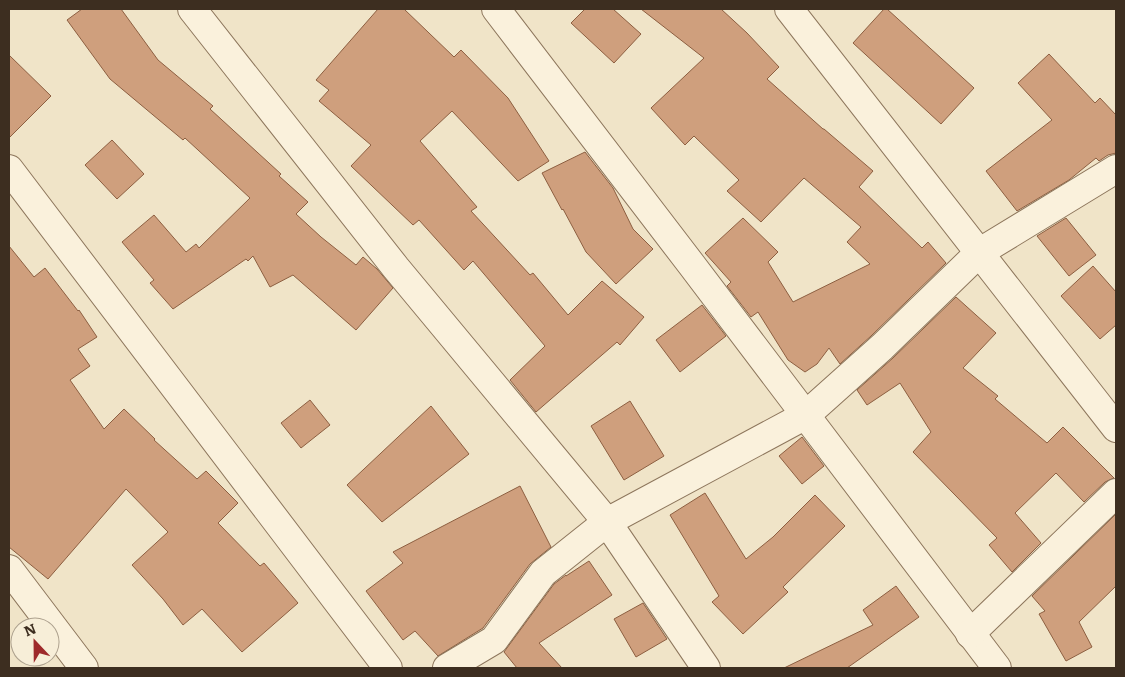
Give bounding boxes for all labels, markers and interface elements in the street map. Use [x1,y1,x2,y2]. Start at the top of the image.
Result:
north arrow [10,617,60,667]
text: N [21,617,39,640]

